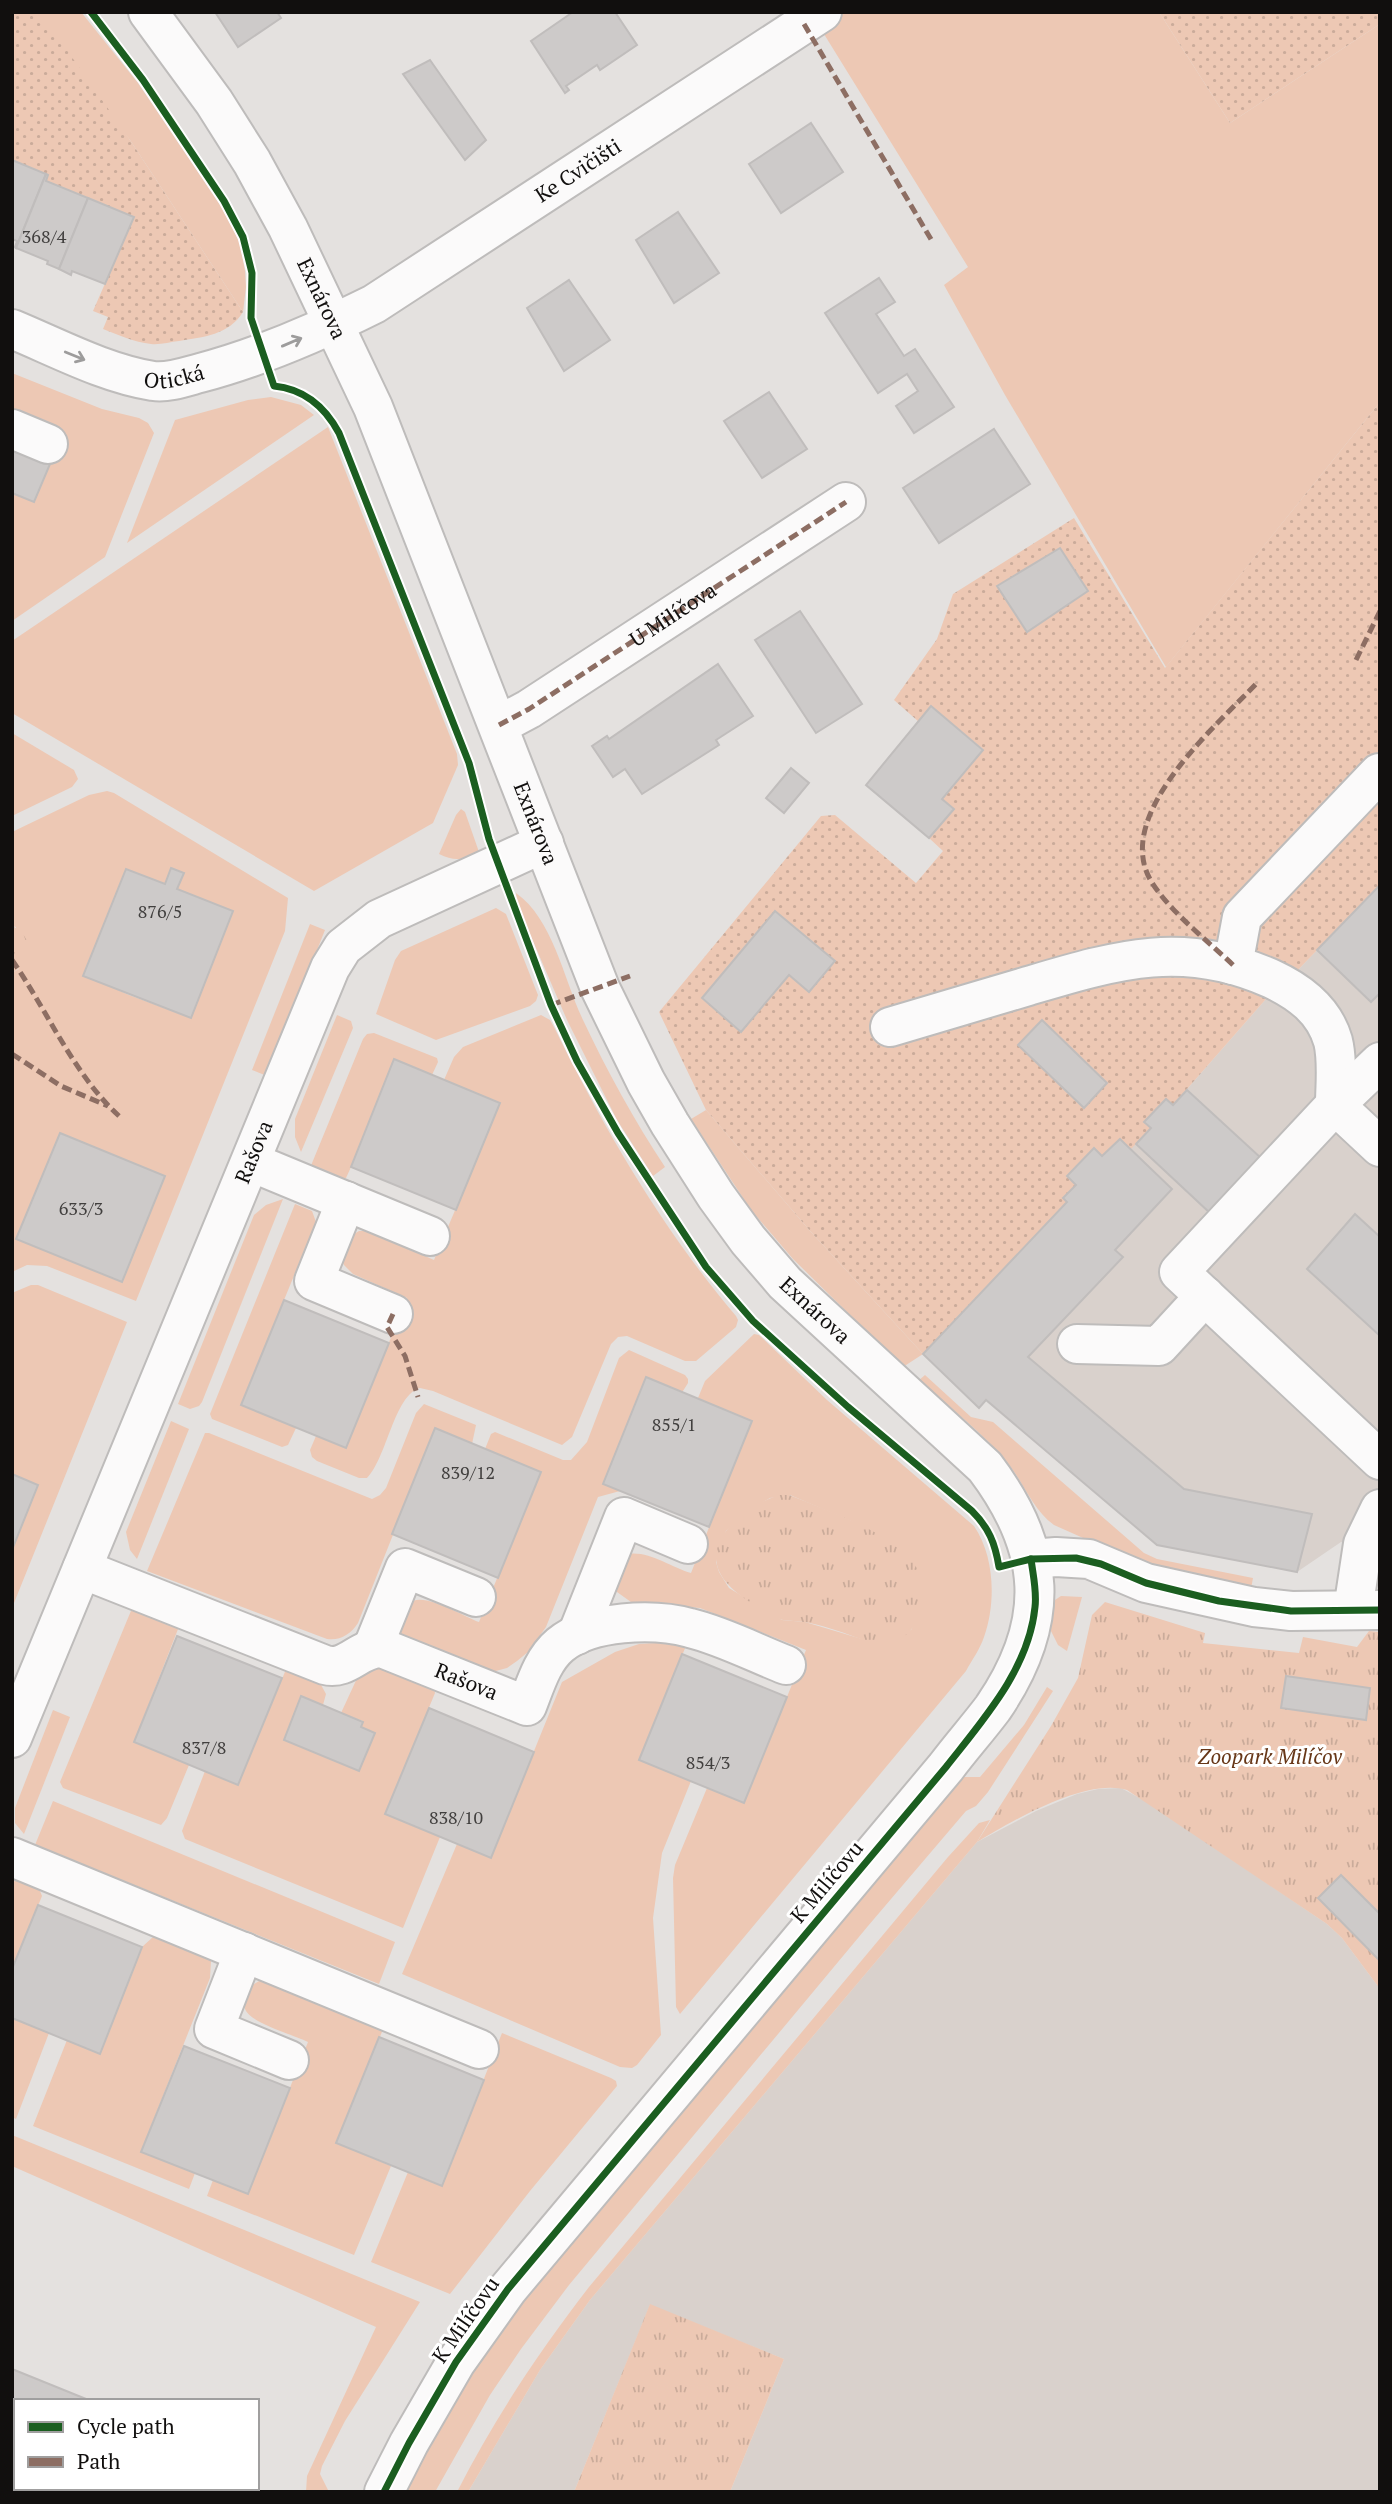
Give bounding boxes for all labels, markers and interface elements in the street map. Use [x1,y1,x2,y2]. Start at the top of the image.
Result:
street label: Ke Cvičišti [529,132,626,208]
house number: 368/4 [22,224,67,248]
street label: Exnárova [291,253,354,344]
one-way arrow [281,334,302,347]
one-way arrow [64,350,86,363]
street label: Otická [142,357,208,395]
street label: U Milíčova [624,575,722,653]
street label: Exnárova [508,777,566,869]
house number: 876/5 [138,899,182,923]
street label: Rašova [228,1116,279,1187]
house number: 633/3 [59,1196,103,1220]
street label: Exnárova [774,1270,857,1350]
house number: 855/1 [652,1412,696,1436]
house number: 839/12 [441,1460,495,1484]
street label: Rašova [431,1656,503,1706]
house number: 837/8 [182,1735,226,1759]
park label: Zoopark Milíčov [1198,1742,1343,1770]
house number: 854/3 [686,1750,730,1774]
house number: 838/10 [429,1805,483,1829]
street label: K Milíčovu [784,1834,869,1928]
street label: K Milíčovu [425,2271,505,2368]
legend [14,2399,259,2490]
text: Cycle path [77,2412,175,2440]
text: Path [77,2447,120,2475]

